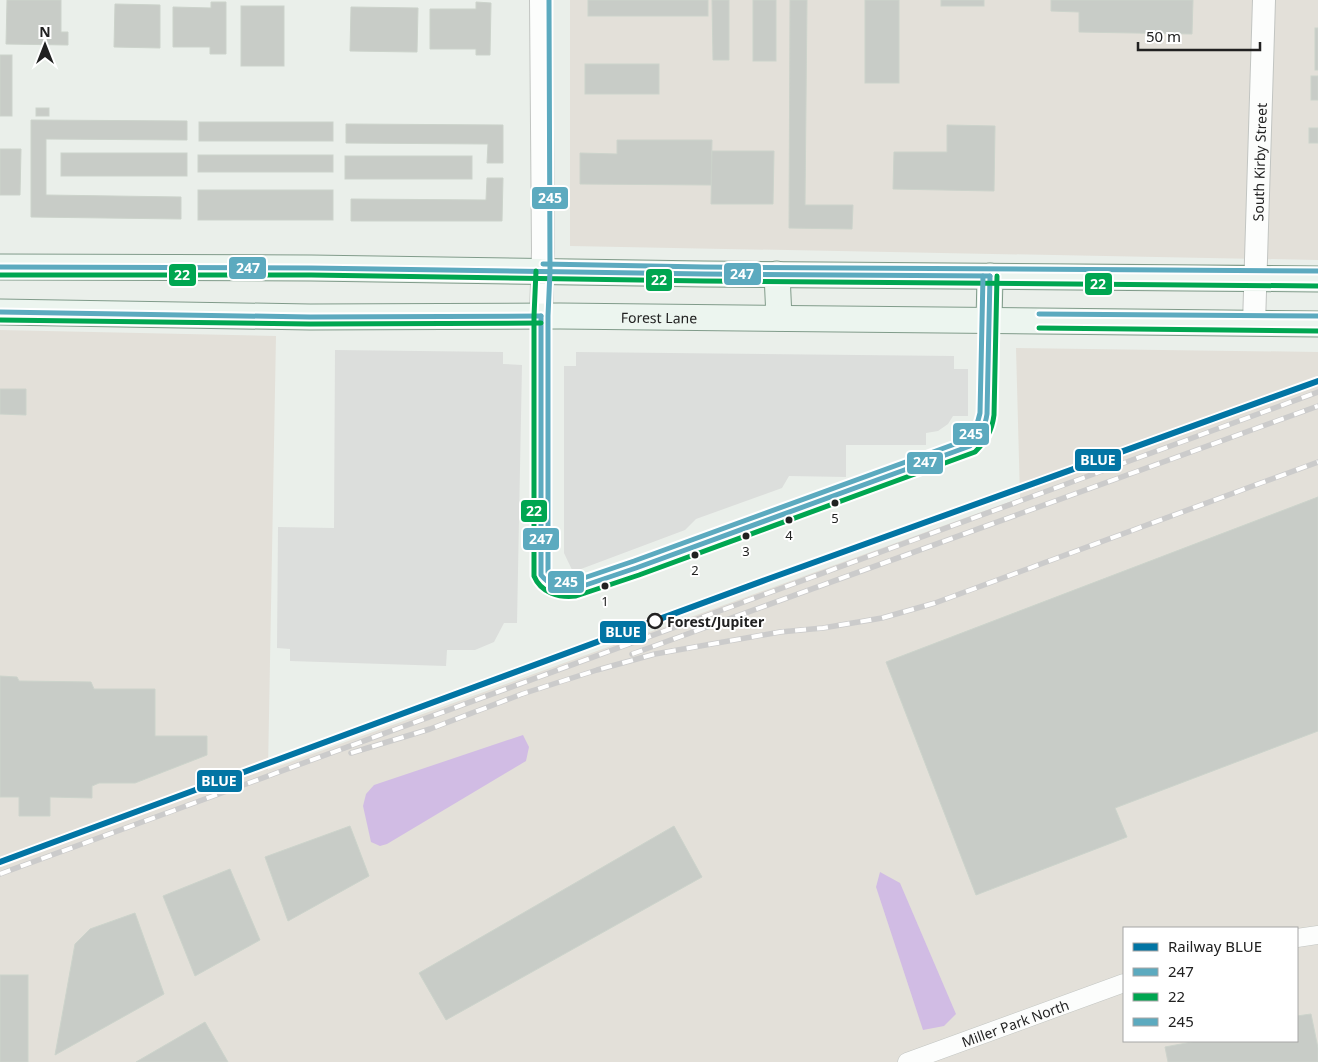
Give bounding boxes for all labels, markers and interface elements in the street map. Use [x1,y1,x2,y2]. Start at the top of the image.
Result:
north arrow [20,20,70,70]
scale bar [1138,20,1260,52]
text: N [39,22,51,41]
text: 50 m [1146,26,1181,46]
street label: South Kirby Street [1248,103,1270,222]
line badge: 245 [531,186,569,210]
text: 245 [538,188,562,207]
line badge: 247 [228,256,267,280]
text: 247 [236,258,260,277]
line badge: 247 [723,262,762,286]
line badge: 22 [168,263,197,287]
text: 247 [730,264,754,283]
text: 22 [174,265,190,284]
line badge: 22 [645,268,673,292]
text: 22 [651,270,667,289]
line badge: 22 [1084,272,1113,296]
text: 22 [1090,274,1106,293]
street label: Forest Lane [621,307,697,327]
line badge: 245 [952,422,990,446]
text: 245 [959,424,983,443]
line badge: BLUE [1074,448,1122,472]
text: BLUE [1080,450,1116,469]
line badge: 247 [906,451,944,475]
text: 247 [913,452,937,471]
marker: 5 [830,498,840,508]
line badge: 22 [520,499,548,523]
text: 22 [526,501,542,520]
place label: 5 [831,509,839,527]
marker: 4 [784,515,794,525]
place label: 4 [785,526,793,544]
line badge: 247 [522,527,560,551]
text: 247 [529,529,553,548]
marker: 3 [741,531,751,541]
place label: 3 [742,542,750,560]
marker: 2 [690,550,700,560]
place label: 2 [691,561,699,579]
line badge: 245 [547,570,585,594]
text: 245 [554,572,578,591]
marker: 1 [600,581,610,591]
place label: 1 [601,592,609,610]
place label: Forest/Jupiter [667,612,765,631]
marker: Forest/Jupiter [647,613,663,629]
line badge: BLUE [599,620,647,644]
text: BLUE [605,622,641,641]
line badge: BLUE [196,769,243,793]
text: BLUE [201,771,237,790]
legend [1123,927,1298,1042]
text: Railway BLUE [1168,936,1262,956]
text: 247 [1168,961,1194,981]
text: 22 [1168,986,1185,1006]
street label: Miller Park North [959,994,1071,1051]
text: 245 [1168,1011,1194,1031]

